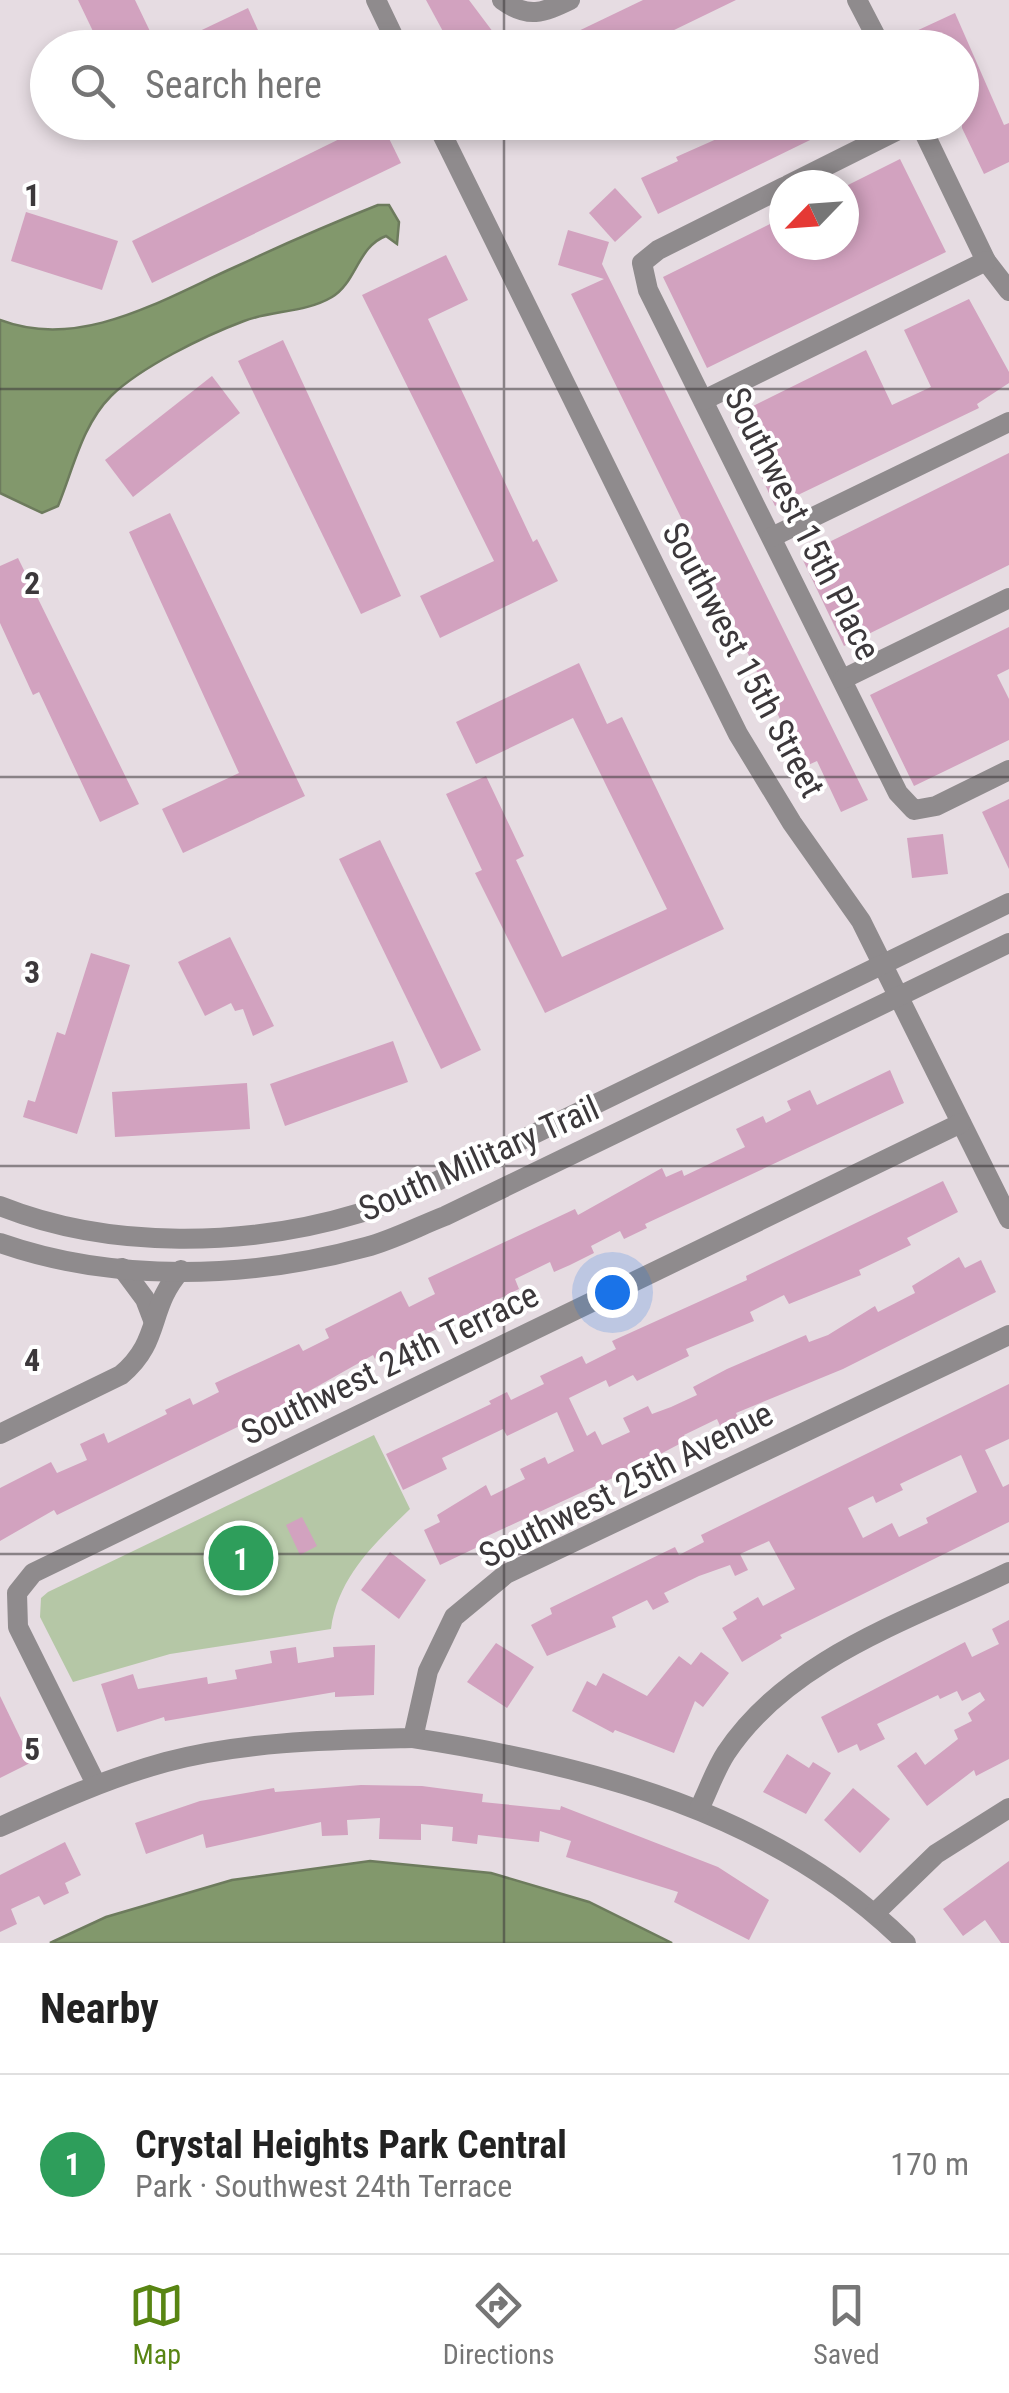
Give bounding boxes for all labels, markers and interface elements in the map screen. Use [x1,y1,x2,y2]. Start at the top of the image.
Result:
search box [30,30,979,140]
icon: search [65,58,120,113]
text: Search here [145,63,322,107]
north arrow [769,170,859,260]
text: 1 [24,176,40,214]
street label: Southwest 15th Place [716,381,888,667]
street label: Southwest 15th Street [653,516,833,804]
text: 2 [24,564,40,602]
text: 3 [24,953,40,991]
street label: South Military Trail [353,1088,605,1230]
your location [587,1267,638,1318]
street label: Southwest 24th Terrace [235,1274,545,1454]
text: 4 [24,1341,40,1379]
street label: Southwest 25th Avenue [472,1393,780,1577]
pin: 1 [208,1520,274,1596]
text: 5 [24,1730,40,1768]
text: Nearby [40,1984,159,2033]
text: Crystal Heights Park Central [135,2123,567,2167]
text: 1 [64,2145,81,2183]
text: 170 m [890,2145,969,2183]
text: Park · Southwest 24th Terrace [135,2167,512,2205]
tab: Map [129,2278,184,2371]
tab: Directions [443,2278,555,2371]
tab: Saved [813,2278,880,2371]

